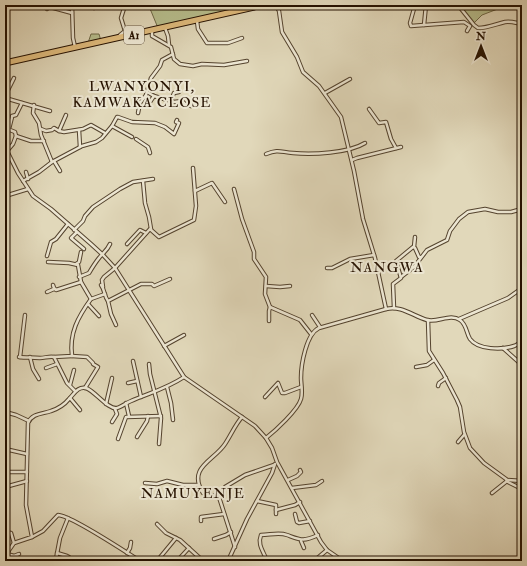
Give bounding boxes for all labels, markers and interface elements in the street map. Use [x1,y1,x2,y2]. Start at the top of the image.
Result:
road number: A1 [124,26,144,44]
north arrow [461,26,501,66]
text: N [475,30,487,43]
district label: LWANYONYI, KAMWAKA CLOSE [73,78,211,111]
district label: NANGWA [350,259,424,276]
district label: NAMUYENJE [141,485,245,502]

